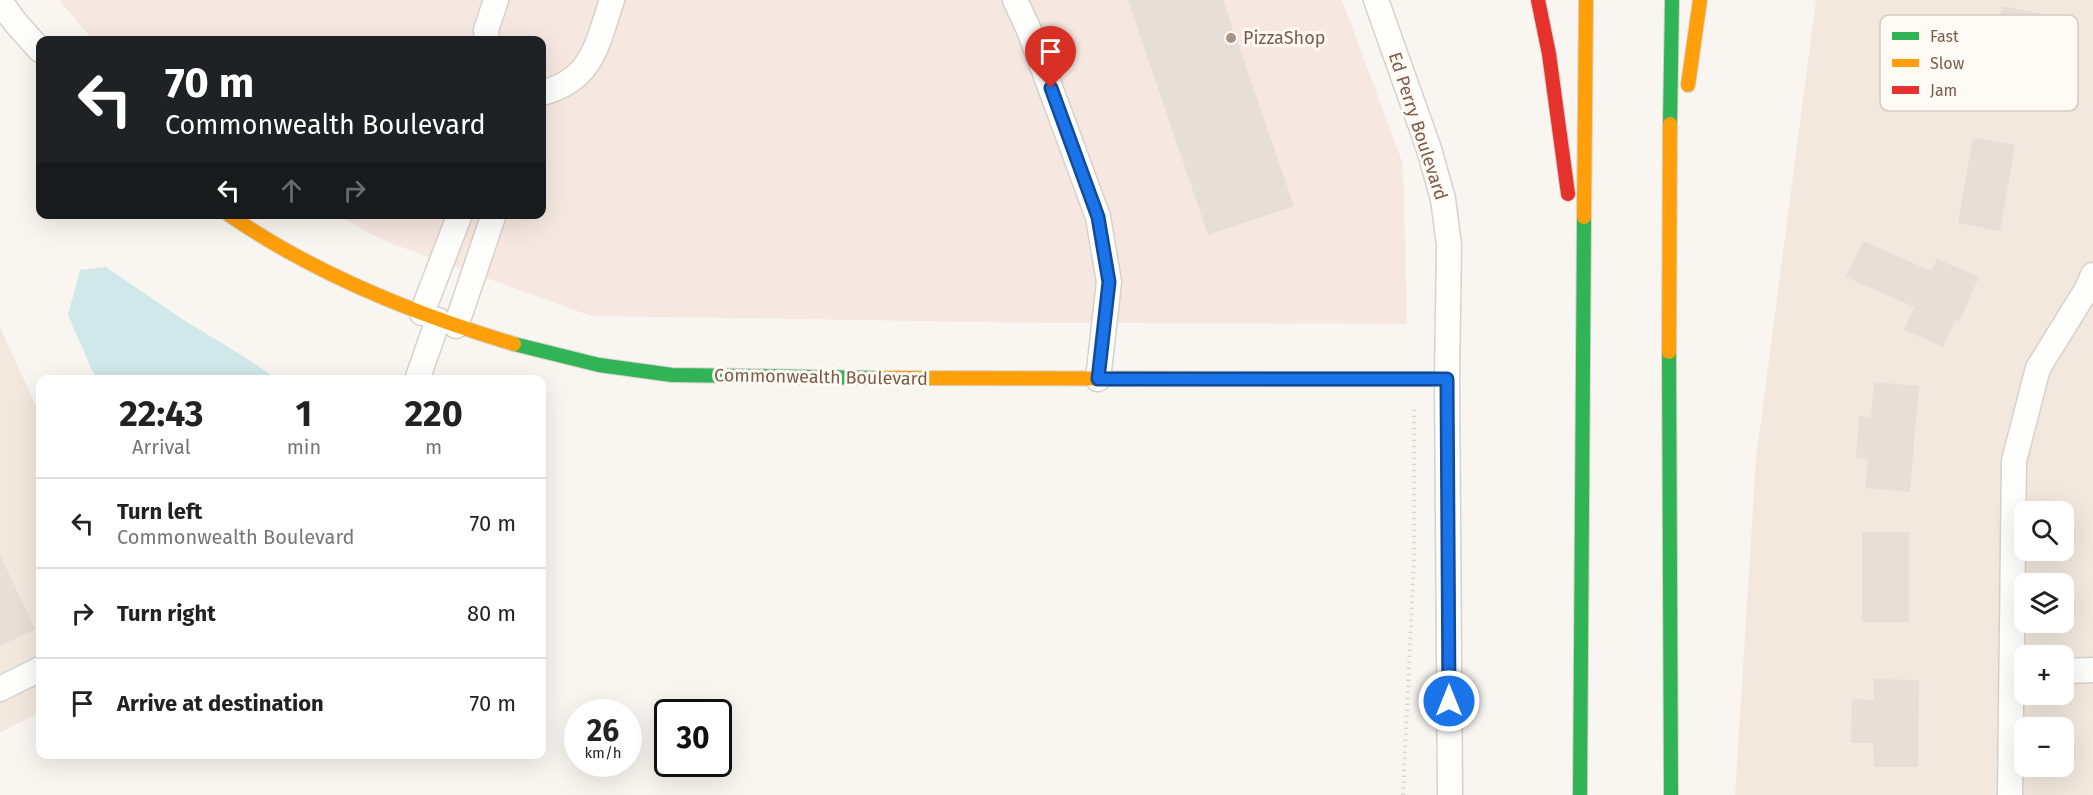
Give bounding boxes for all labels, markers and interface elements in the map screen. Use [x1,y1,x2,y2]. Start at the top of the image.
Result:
legend [1880,15,2078,111]
pin [1025,26,1076,88]
place label: PizzaShop [1243,27,1325,49]
text: Fast [1930,27,1959,46]
marker: PizzaShop [1224,31,1238,45]
icon: arrive [1034,35,1067,68]
street label: Ed Perry Boulevard [1384,49,1452,203]
text: Slow [1930,54,1965,73]
text: 70 m [165,58,254,108]
icon: left [66,60,144,138]
text: Jam [1930,81,1957,100]
text: Commonwealth Boulevard [165,109,486,141]
icon: left [212,174,245,207]
icon: ahead [275,174,308,207]
icon: right [338,174,371,207]
street label: Commonwealth Boulevard [714,364,928,390]
text: 22:43 [119,392,203,436]
text: 1 [296,392,312,436]
text: 220 [404,392,463,436]
text: Arrival [132,435,191,459]
text: min [287,435,321,459]
text: m [425,435,442,459]
text: Turn left [117,498,202,525]
map controls [2014,501,2074,777]
button: search [2014,501,2074,561]
icon: left [66,507,99,540]
text: 70 m [470,510,516,537]
text: Commonwealth Boulevard [117,525,355,549]
button: layers [2014,573,2074,633]
icon: right [66,597,99,630]
text: Turn right [117,600,216,627]
text: 80 m [467,600,516,627]
button: + [2014,645,2074,705]
position arrow [1417,669,1481,733]
icon: arrive [66,687,99,720]
text: Arrive at destination [117,690,324,717]
text: 70 m [470,690,516,717]
speed limit sign: 30 [654,699,732,777]
text: 26 [587,713,619,749]
button: − [2014,717,2074,777]
text: km/h [584,744,622,762]

